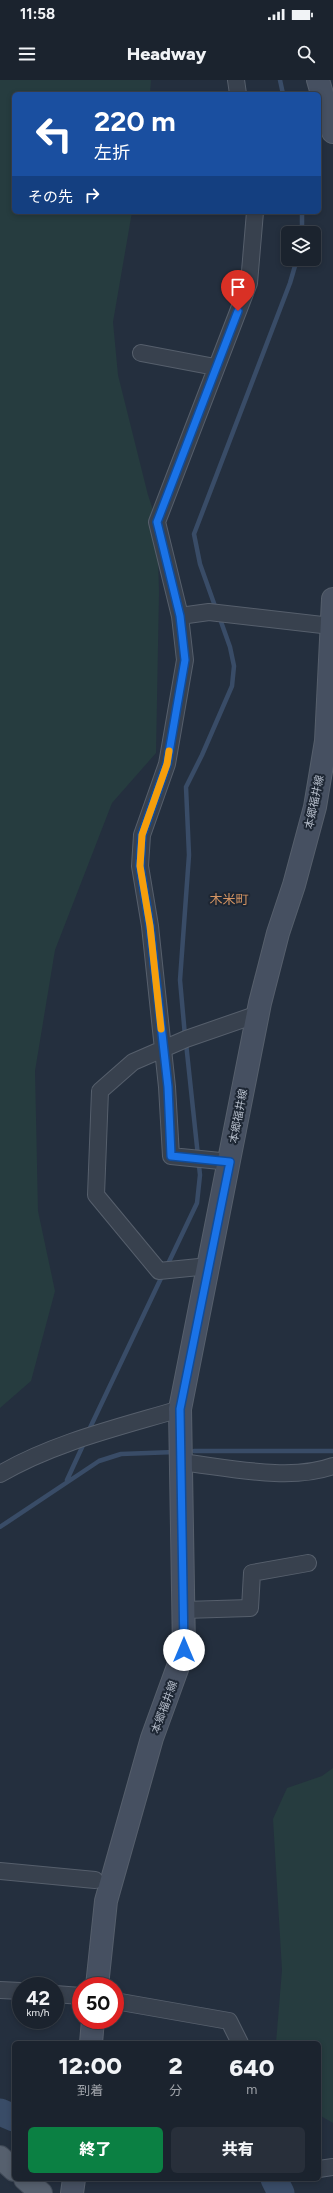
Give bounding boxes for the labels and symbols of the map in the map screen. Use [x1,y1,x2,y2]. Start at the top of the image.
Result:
pin [221,270,255,311]
street label: 本郷福井線 [302,774,327,830]
district label: 木米町 [209,892,249,907]
street label: 本郷福井線 [227,1088,250,1144]
position arrow [163,1629,205,1671]
street label: 本郷福井線 [149,1679,180,1735]
speed limit sign: 50 [72,1977,124,2029]

